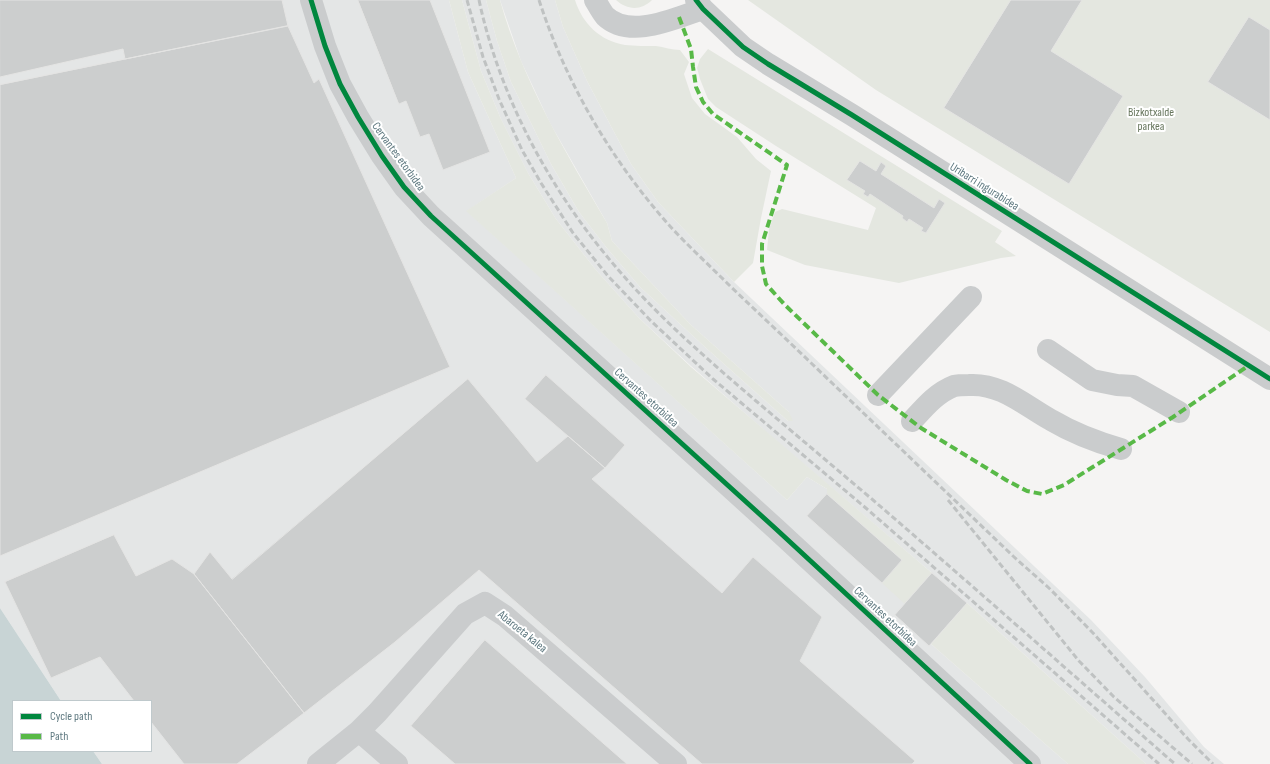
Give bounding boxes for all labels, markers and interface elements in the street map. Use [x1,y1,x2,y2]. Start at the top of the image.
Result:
park label: Bizkotxalde parkea [1128,106,1174,134]
street label: Cervantes etorbidea [368,120,428,194]
street label: Uribarri ingurabidea [947,160,1021,214]
street label: Cervantes etorbidea [611,365,681,431]
street label: Cervantes etorbidea [850,584,920,650]
street label: Abaroeta kalea [495,608,549,656]
legend [12,700,152,752]
text: Cycle path [50,709,92,724]
text: Path [50,729,68,744]

